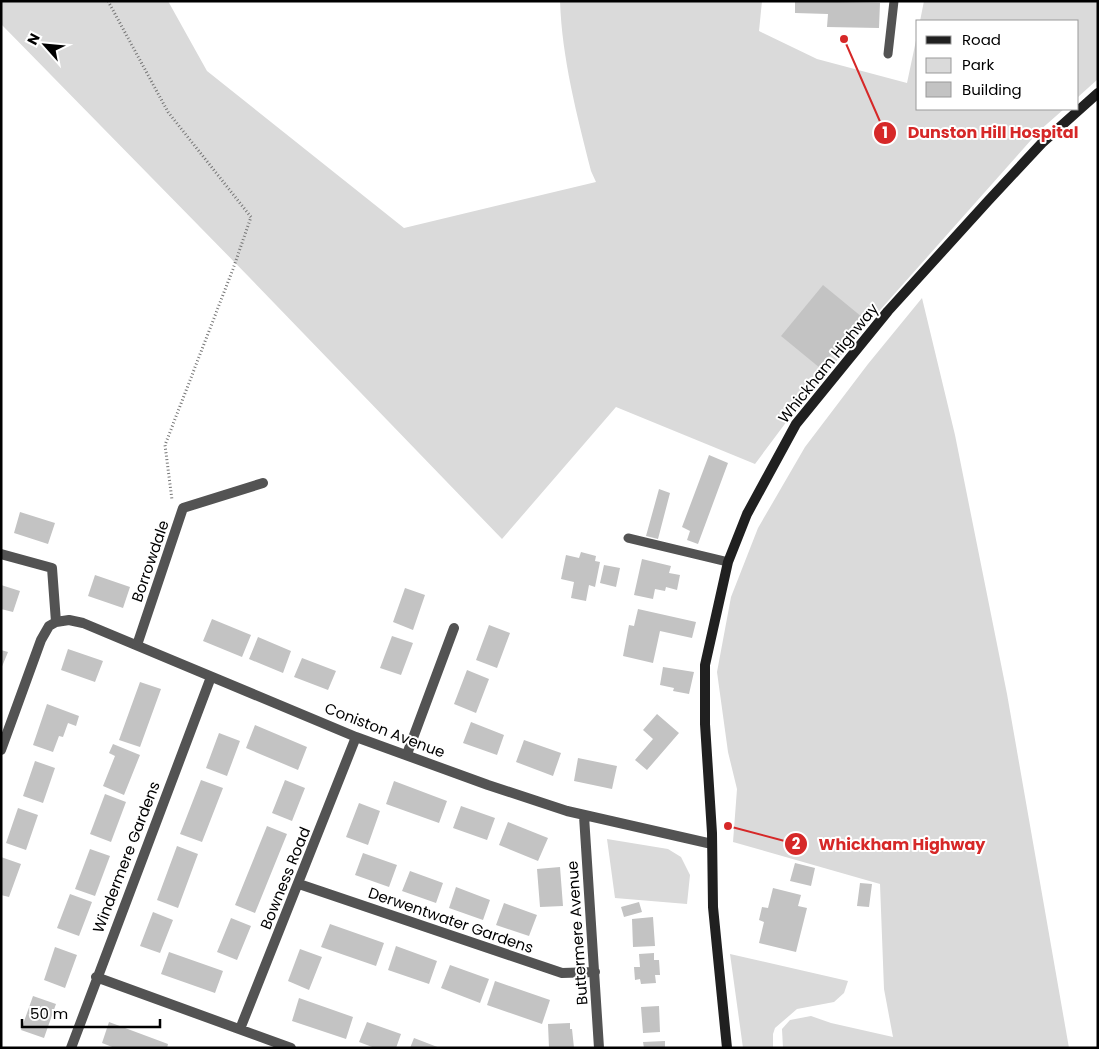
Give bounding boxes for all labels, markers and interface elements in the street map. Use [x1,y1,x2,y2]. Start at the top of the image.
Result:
north arrow [20,20,70,70]
legend [916,20,1079,110]
text: Road [962,29,1001,50]
text: N [22,30,45,48]
text: Park [962,54,994,75]
text: Building [962,79,1022,100]
callout: Dunston Hill Hospital [872,117,1088,148]
text: Dunston Hill Hospital [908,121,1078,144]
text: 1 [882,122,888,143]
street label: Whickham Highway [773,298,883,427]
street label: Borrowdale [126,517,174,605]
street label: Coniston Avenue [322,697,448,763]
street label: Windermere Gardens [87,778,165,936]
street label: Bowness Road [255,824,315,932]
callout: Whickham Highway [783,829,995,860]
text: 2 [792,833,801,854]
text: Whickham Highway [819,833,986,856]
street label: Buttermere Avenue [561,860,593,1006]
street label: Derwentwater Gardens [366,882,536,958]
scale bar [22,996,160,1028]
text: 50 m [30,1003,68,1024]

